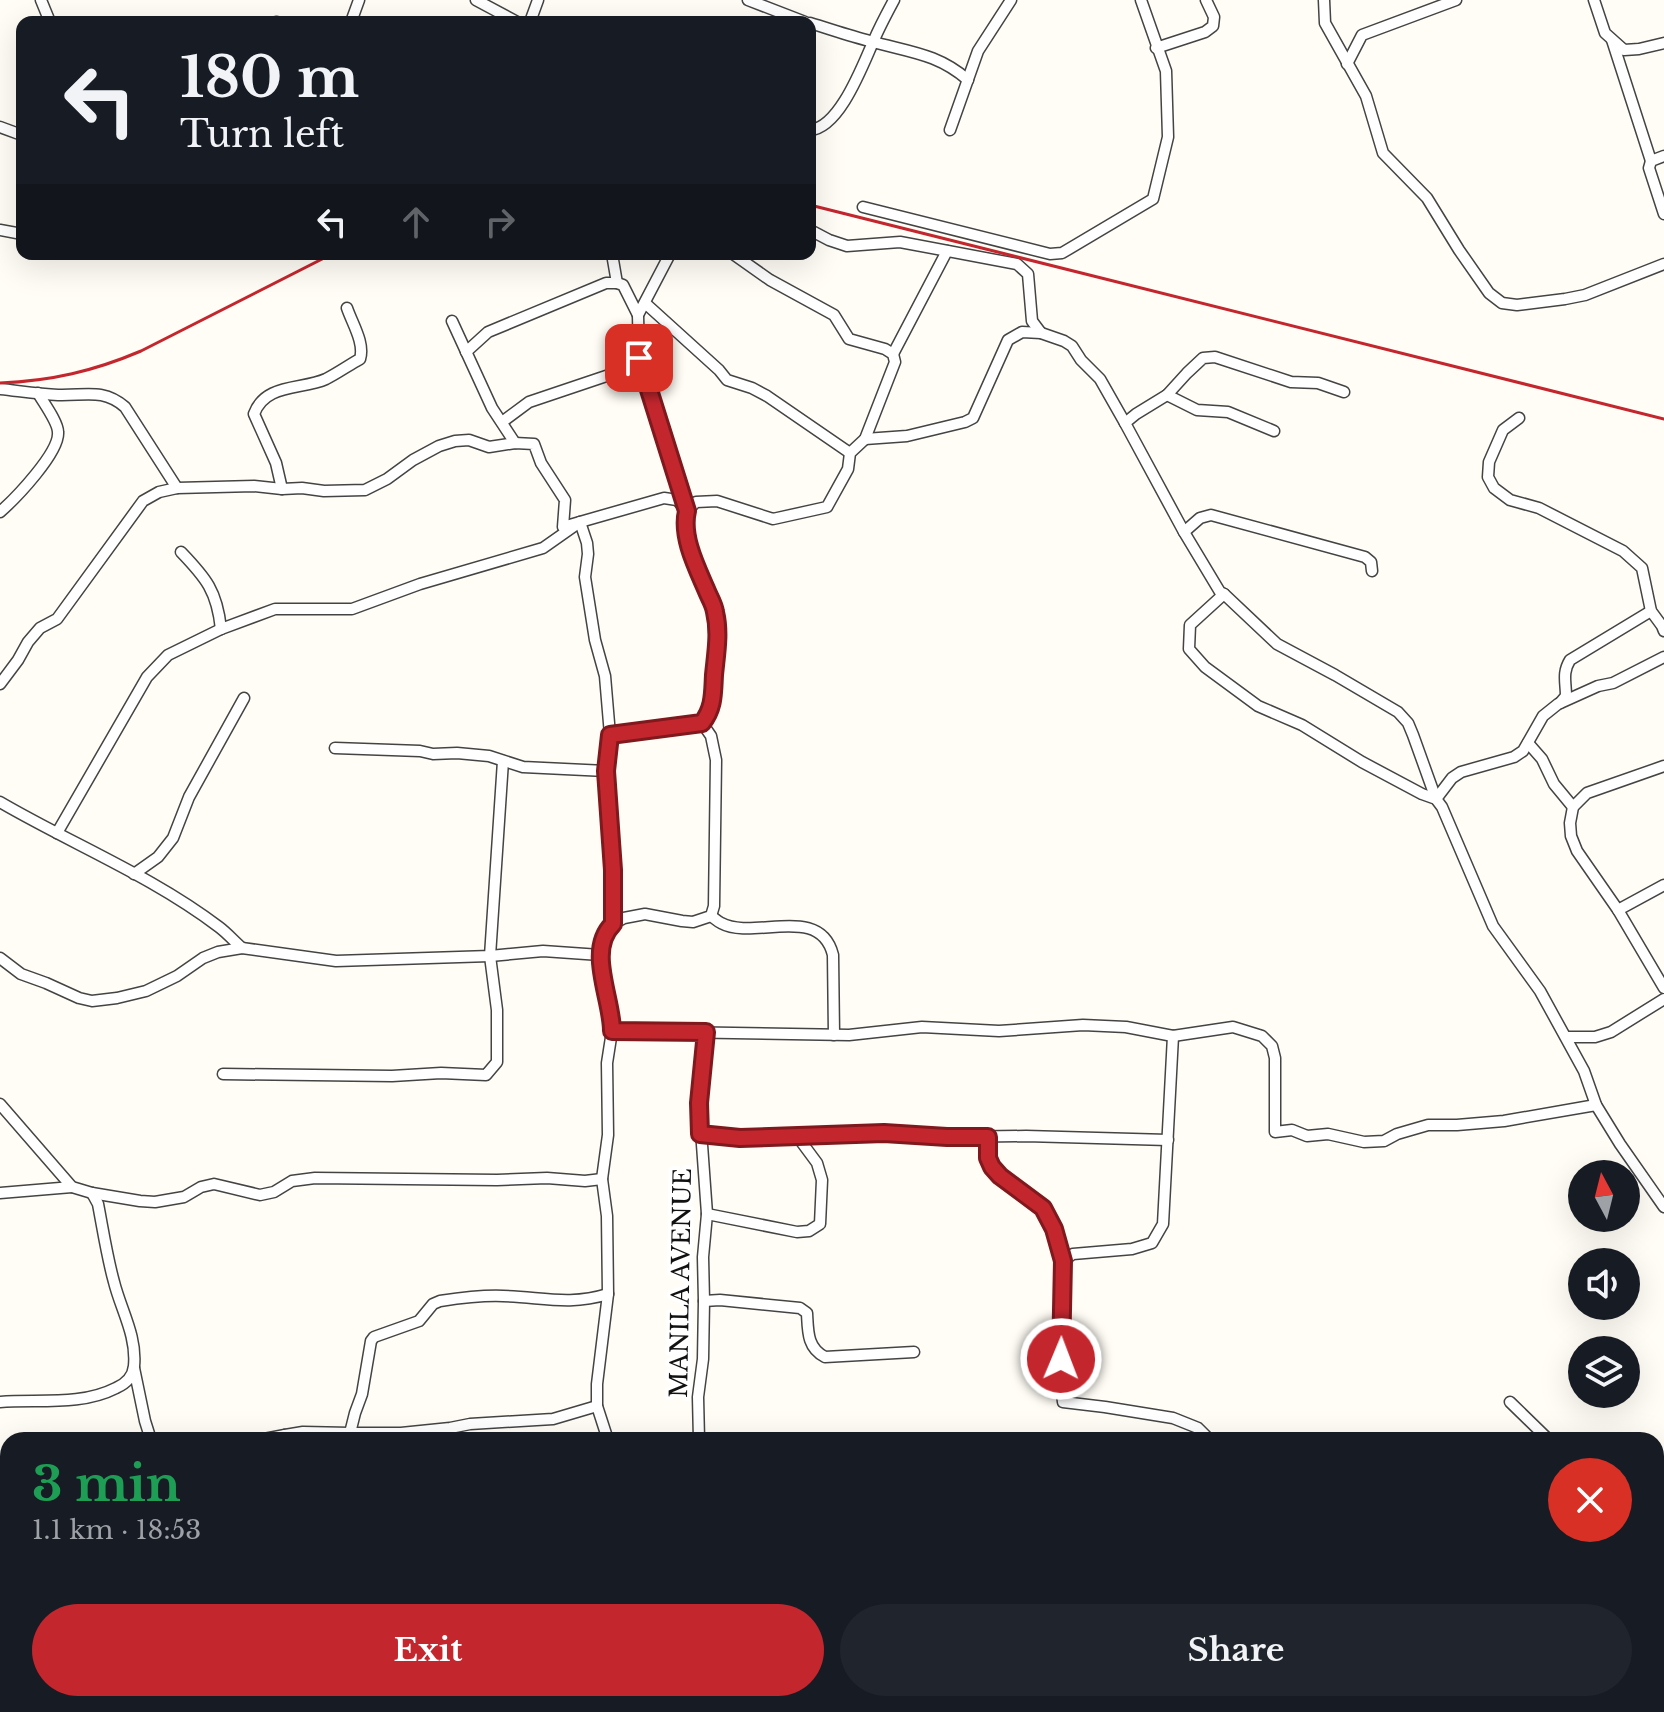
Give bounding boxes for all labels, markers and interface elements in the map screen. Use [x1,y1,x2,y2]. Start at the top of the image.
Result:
text: 180 m [180,43,359,112]
icon: left [48,48,152,152]
text: Turn left [180,112,344,157]
icon: left [310,200,354,244]
icon: ahead [394,200,438,244]
icon: right [478,200,522,244]
pin [605,324,673,392]
icon: arrive [617,336,661,380]
north arrow [1568,1160,1640,1232]
map controls [1568,1160,1640,1408]
street label: MANILA AVENUE [664,1168,697,1398]
button: sound [1568,1248,1640,1320]
position arrow [1019,1317,1103,1401]
button: layers [1568,1336,1640,1408]
text: 3 min [32,1454,181,1514]
button: close [1548,1458,1632,1542]
text: 1.1 km · 18:53 [32,1514,201,1546]
button: Exit [32,1604,824,1696]
button: Share [840,1604,1632,1696]

